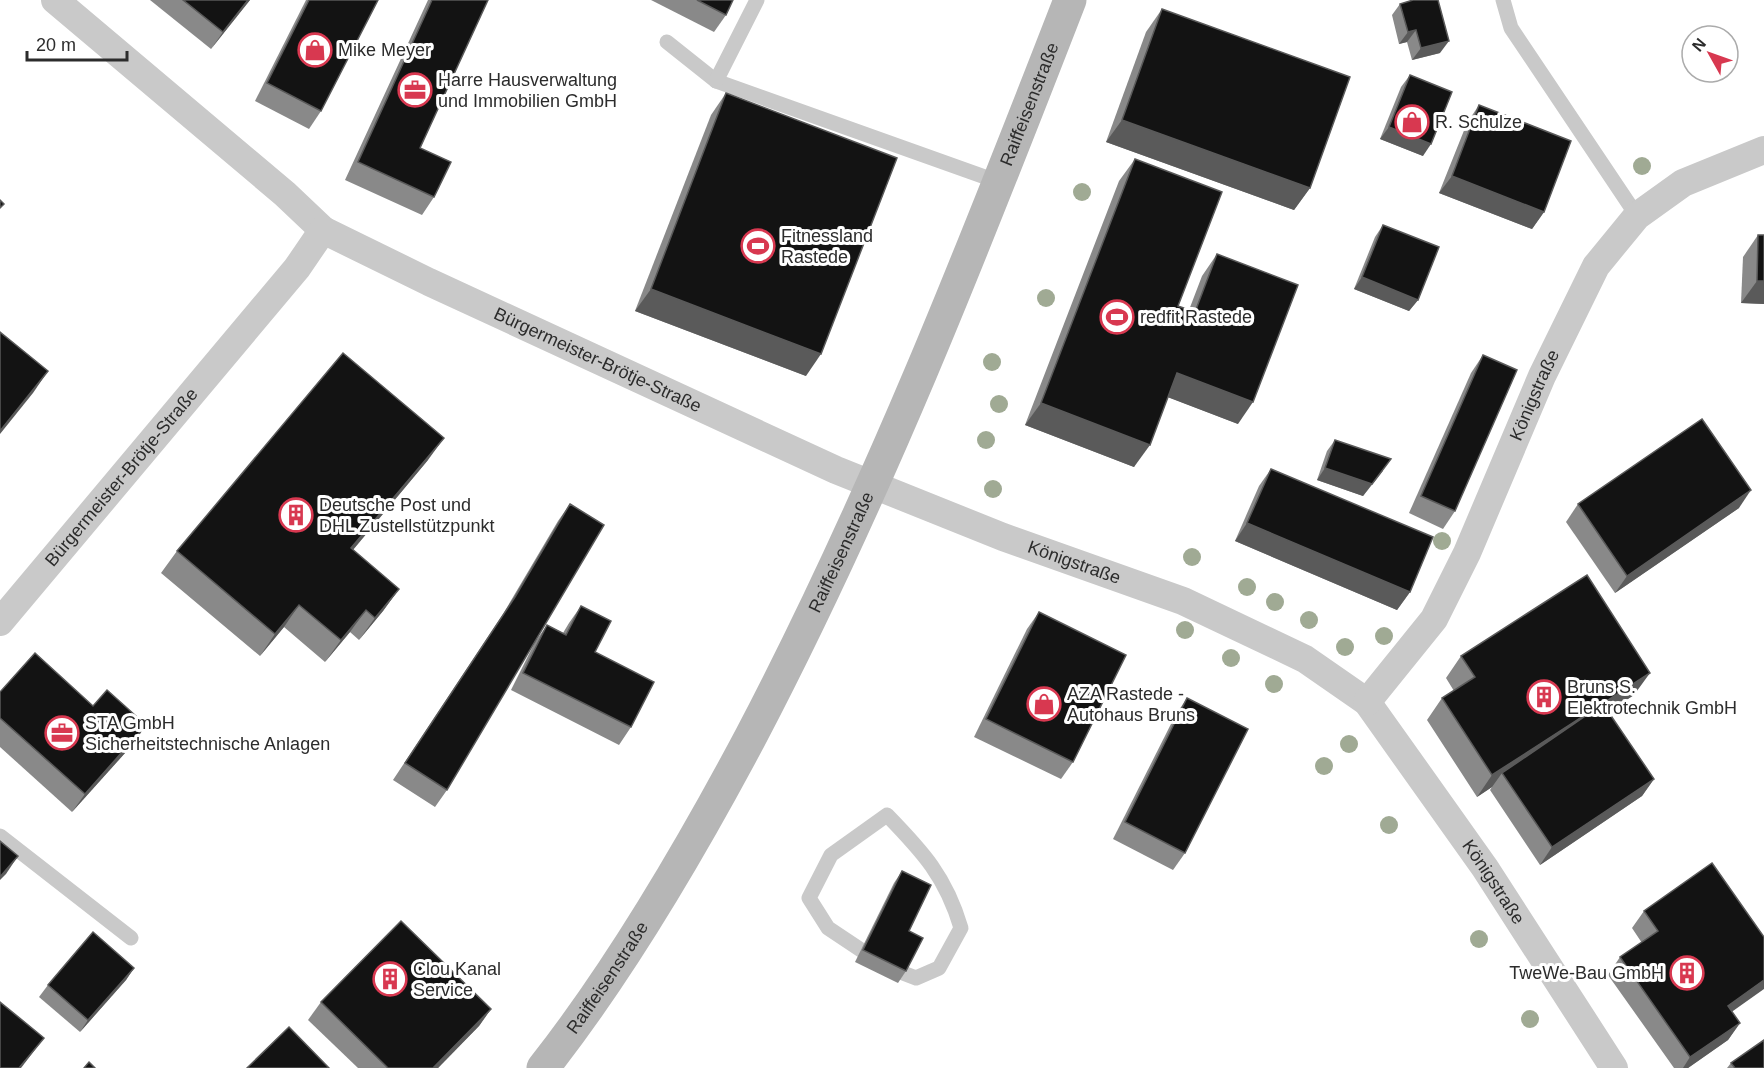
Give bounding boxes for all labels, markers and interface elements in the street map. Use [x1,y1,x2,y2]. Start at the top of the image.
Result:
scale bar [27,24,128,62]
north arrow [1680,24,1740,84]
shop icon: Mike Meyer [297,32,333,68]
text: 20 m [36,35,76,55]
text: N [1689,35,1709,55]
place label: Mike Meyer [338,40,431,60]
street label: Raiffeisenstraße [996,40,1062,169]
place label: Harre Hausverwaltung und Immobilien GmbH [438,70,617,111]
office icon: Harre Hausverwaltung und Immobilien GmbH [397,72,433,108]
shop icon: R. Schulze [1394,104,1430,140]
place label: R. Schulze [1435,112,1522,132]
place label: Fitnessland Rastede [781,226,873,267]
sports icon: Fitnessland Rastede [740,228,776,264]
sports icon: redfit Rastede [1099,299,1135,335]
street label: Bürgermeister-Brötje-Straße [491,303,705,416]
place label: redfit Rastede [1140,307,1252,327]
street label: Königstraße [1506,347,1563,444]
street label: Bürgermeister-Brötje-Straße [41,384,202,570]
street label: Raiffeisenstraße [805,489,878,616]
place label: Deutsche Post und DHL Zustellstützpunkt [319,495,494,536]
building icon: Deutsche Post und DHL Zustellstützpunkt [278,497,314,533]
street label: Königstraße [1025,537,1123,588]
place label: Bruns S. Elektrotechnik GmbH [1567,677,1737,718]
building icon: Bruns S. Elektrotechnik GmbH [1526,679,1562,715]
place label: AZA Rastede - Autohaus Bruns [1067,684,1195,725]
shop icon: AZA Rastede - Autohaus Bruns [1026,686,1062,722]
place label: STA GmbH Sicherheitstechnische Anlagen [85,713,330,754]
office icon: STA GmbH Sicherheitstechnische Anlagen [44,715,80,751]
street label: Königstraße [1458,836,1529,928]
street label: Raiffeisenstraße [562,918,652,1038]
building icon: TweWe-Bau GmbH [1669,955,1705,991]
place label: Clou Kanal Service [413,959,501,1000]
building icon: Clou Kanal Service [372,961,408,997]
place label: TweWe-Bau GmbH [1509,963,1664,983]

